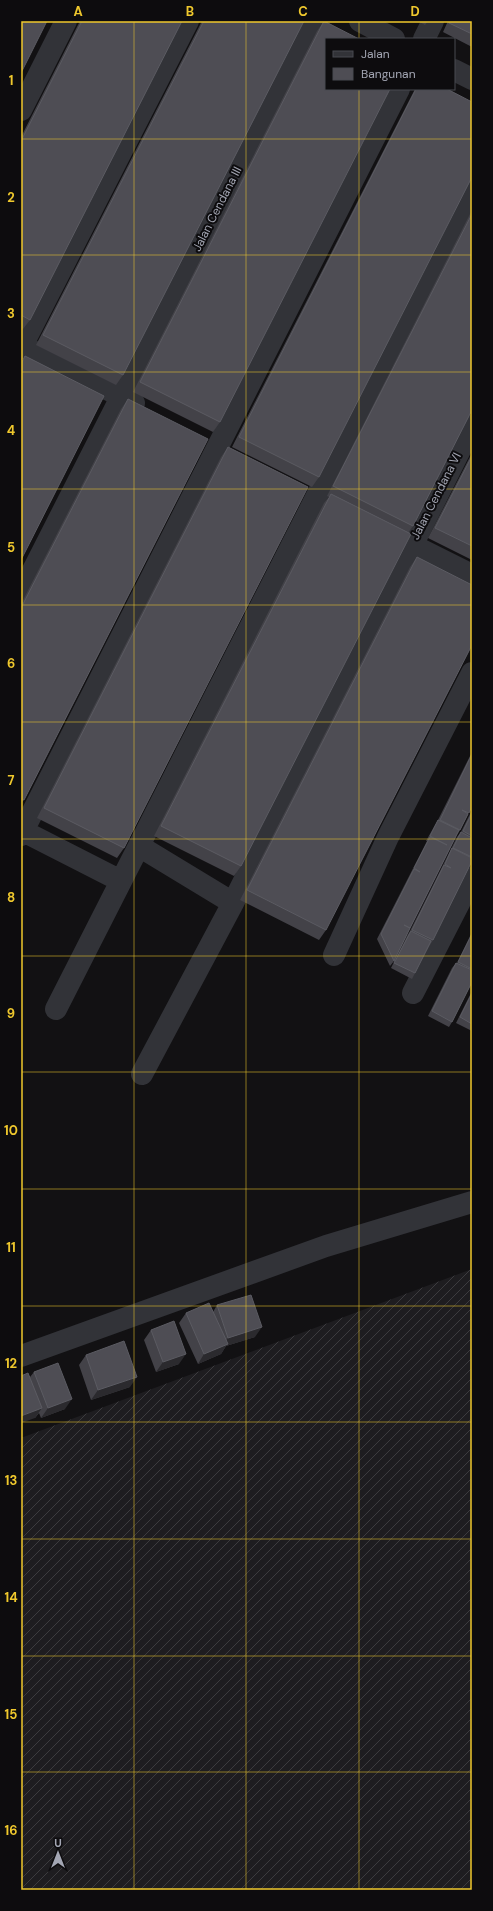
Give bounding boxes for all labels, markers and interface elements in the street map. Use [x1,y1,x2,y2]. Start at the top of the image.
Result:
text: A [73,3,83,20]
text: B [186,3,194,20]
text: C [298,3,308,20]
text: D [410,3,420,20]
legend [325,38,455,90]
text: Jalan [361,46,390,62]
text: Bangunan [361,66,416,82]
text: 1 [9,72,13,89]
street label: Jalan Cendana III [189,164,245,254]
text: 2 [7,189,15,206]
text: 3 [7,305,15,322]
text: 4 [7,422,15,439]
street label: Jalan Cendana VI [407,450,465,542]
text: 5 [7,539,15,556]
text: 6 [7,655,15,672]
text: 7 [8,772,15,789]
text: 8 [7,889,15,906]
text: 9 [7,1005,15,1022]
text: 10 [4,1122,18,1139]
text: 11 [6,1239,16,1256]
text: 12 [5,1355,17,1372]
text: 13 [5,1472,17,1489]
text: 14 [4,1589,18,1606]
text: 15 [5,1706,17,1723]
text: 16 [5,1822,17,1839]
north arrow [38,1833,78,1873]
text: U [54,1836,62,1850]

